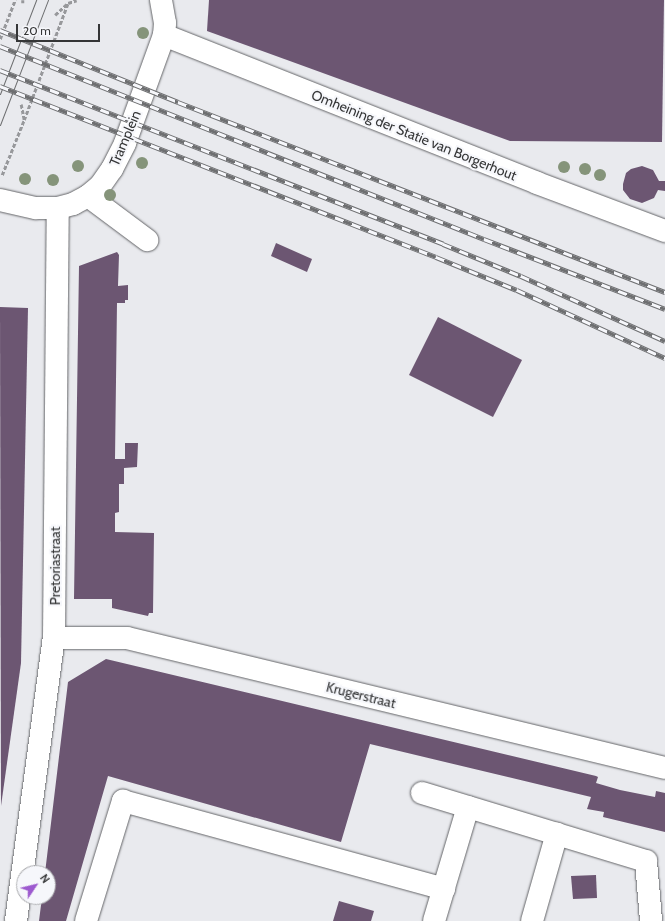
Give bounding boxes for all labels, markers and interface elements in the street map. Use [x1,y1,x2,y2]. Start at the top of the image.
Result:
scale bar [18,16,102,42]
text: 20 m [23,23,51,38]
street label: Omheining der Statie van Borgerhout [309,86,519,184]
street label: Tramplein [106,108,144,168]
street label: Pretoriastraat [47,527,63,605]
street label: Krugerstraat [324,678,398,712]
north arrow [16,865,56,905]
text: N [37,871,53,886]

